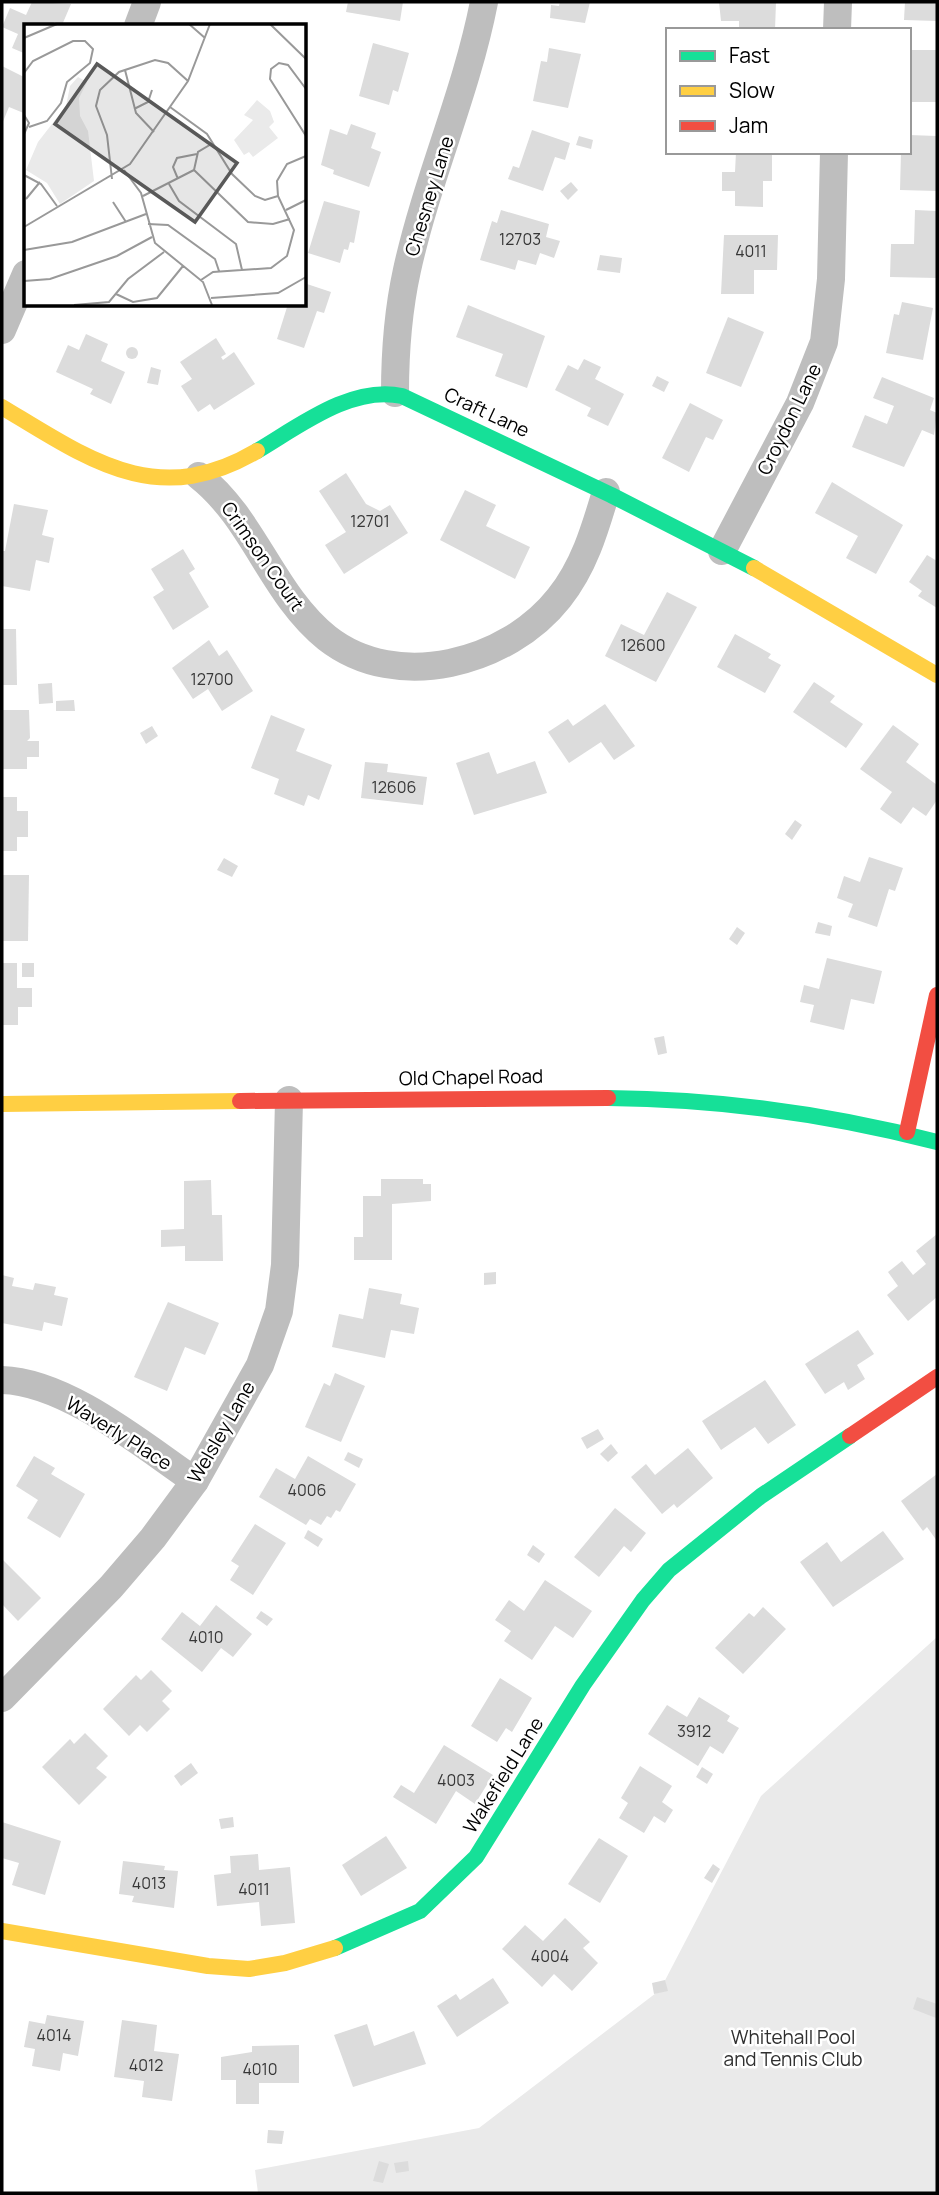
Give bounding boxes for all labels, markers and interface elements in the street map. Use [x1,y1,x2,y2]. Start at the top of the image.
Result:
inset map [24,24,306,306]
legend [666,28,911,154]
text: Fast [729,41,770,69]
text: Slow [729,76,775,104]
text: Jam [729,111,768,139]
street label: Chesney Lane [398,133,460,259]
house number: 12703 [499,228,541,250]
house number: 4011 [735,240,767,262]
street label: Croydon Lane [751,359,827,479]
street label: Craft Lane [440,381,534,443]
street label: Crimson Court [216,496,310,616]
house number: 12701 [350,510,390,532]
house number: 12600 [621,634,665,656]
house number: 12700 [191,668,233,690]
house number: 12606 [372,776,416,798]
street label: Old Chapel Road [399,1063,543,1091]
street label: Welsley Lane [181,1376,261,1488]
street label: Waverly Place [61,1390,177,1476]
house number: 4006 [288,1479,326,1501]
house number: 4010 [188,1626,224,1648]
street label: Wakefield Lane [457,1712,549,1838]
house number: 3912 [677,1720,711,1742]
house number: 4003 [437,1769,475,1791]
house number: 4013 [132,1872,166,1894]
house number: 4011 [238,1878,270,1900]
house number: 4004 [531,1945,569,1967]
house number: 4014 [37,2024,71,2046]
park label: Whitehall Pool and Tennis Club [724,2024,862,2072]
house number: 4012 [129,2054,163,2076]
house number: 4010 [242,2058,278,2080]

